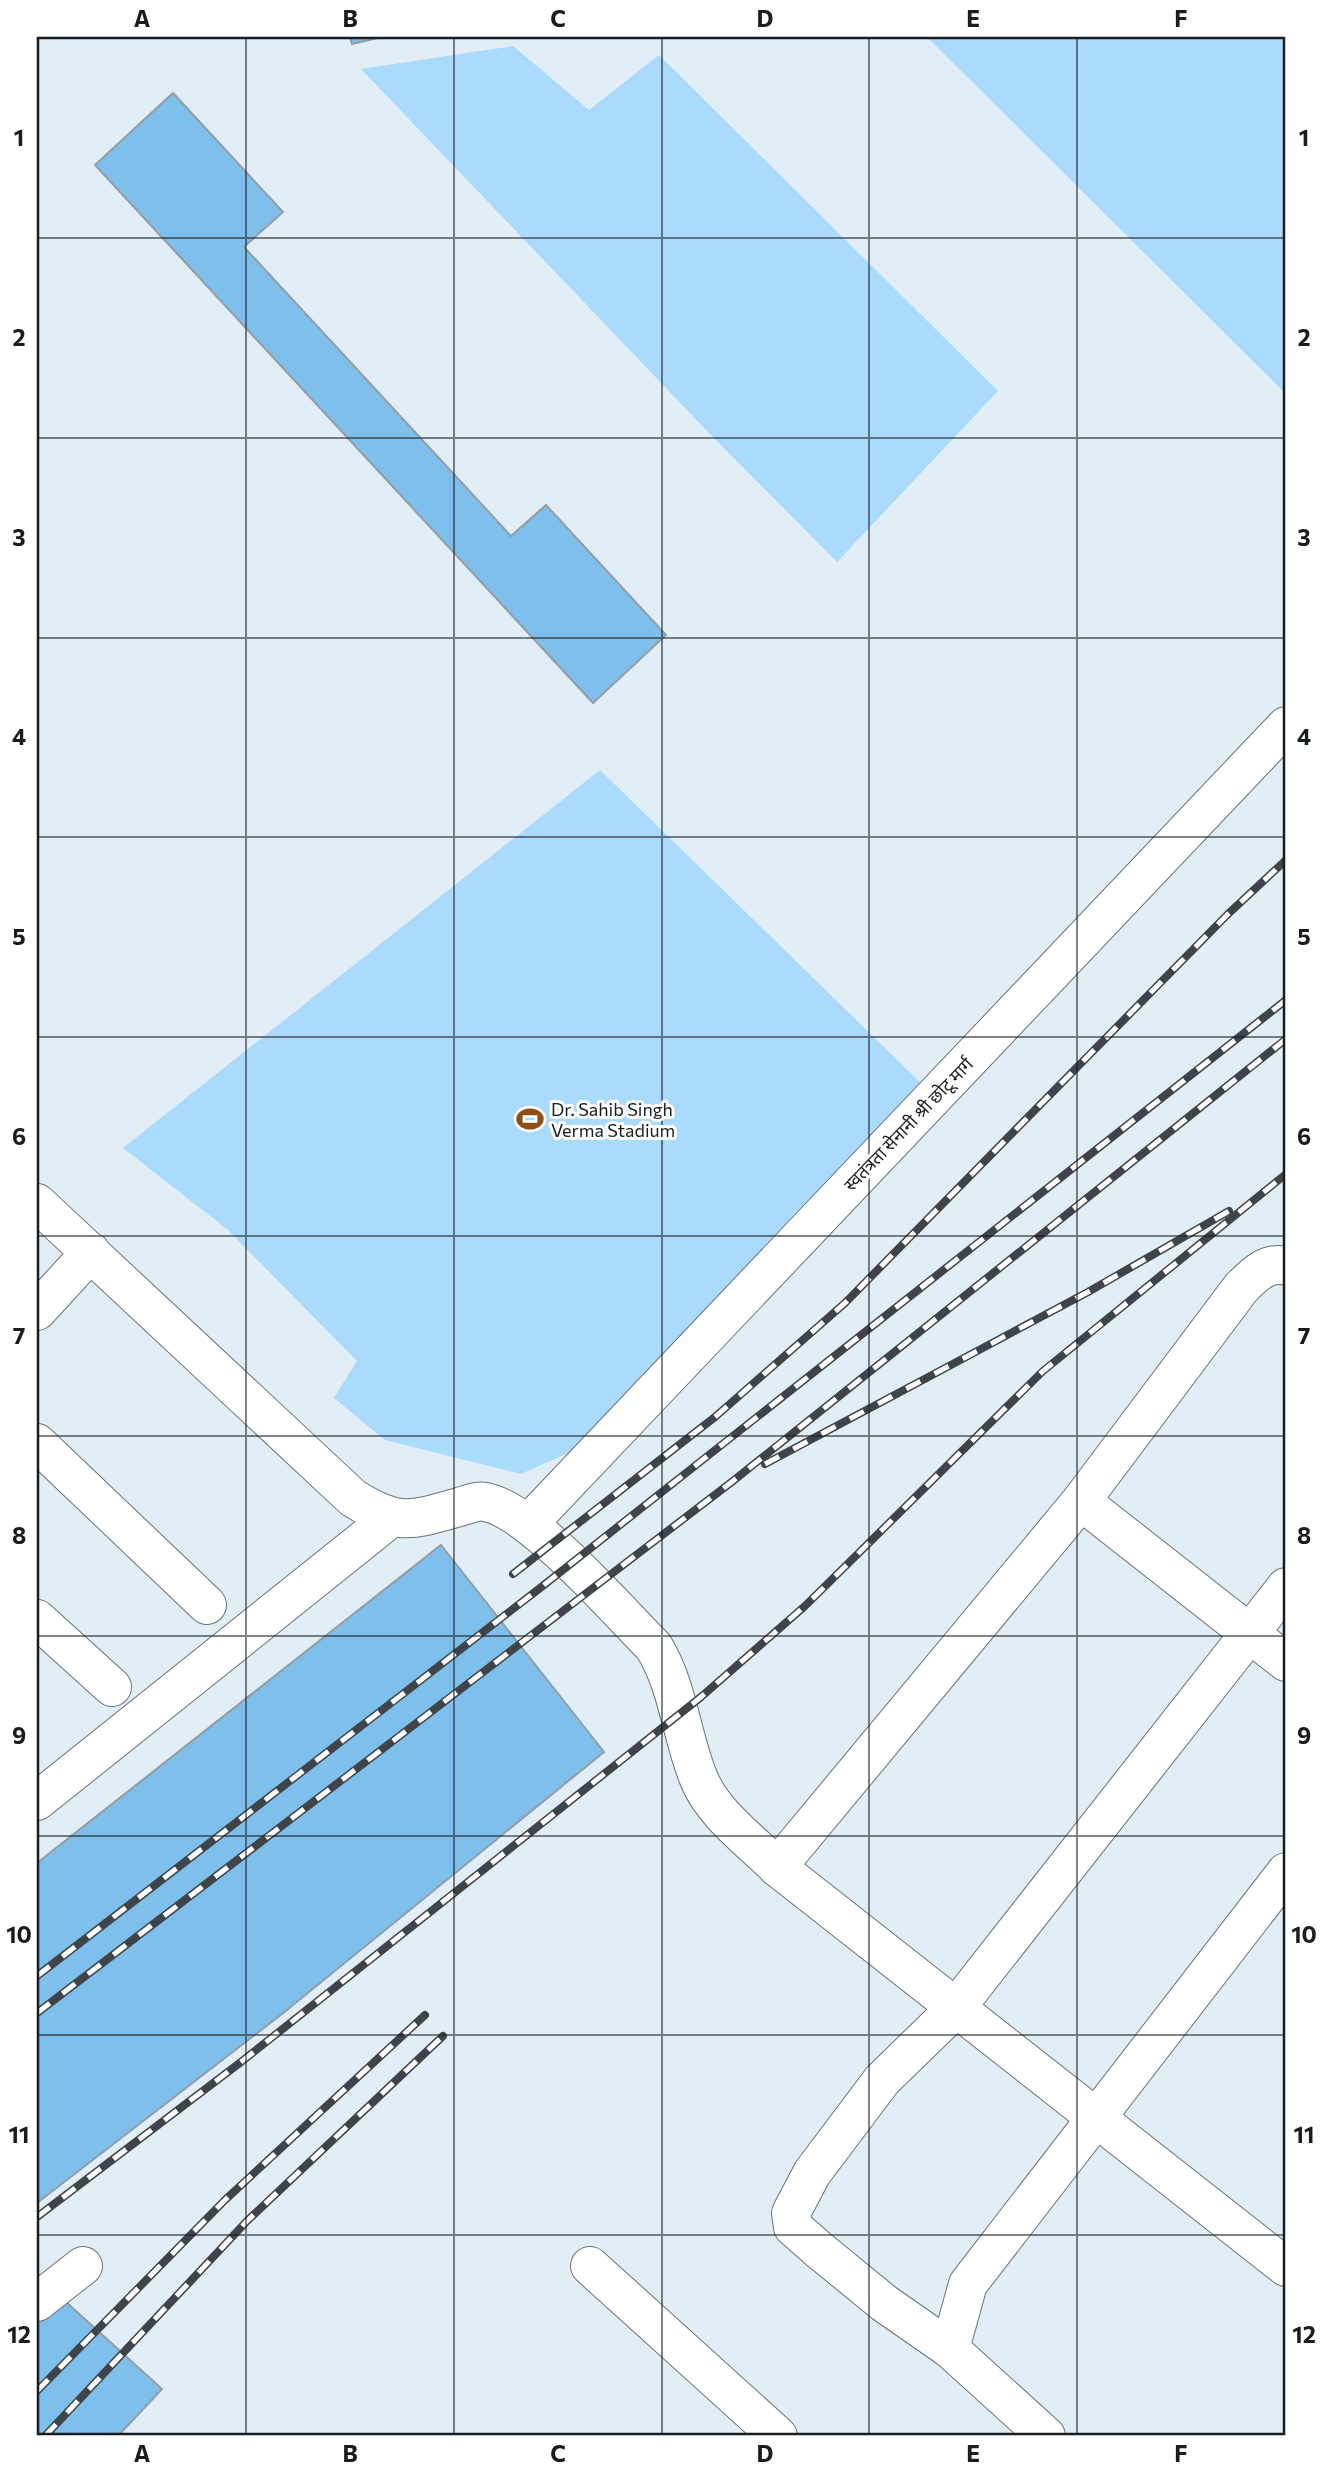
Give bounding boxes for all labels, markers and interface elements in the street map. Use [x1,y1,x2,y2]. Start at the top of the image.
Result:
text: A [134,4,151,32]
text: B [342,4,358,32]
text: C [550,4,566,32]
text: D [757,4,774,32]
text: E [966,4,980,32]
text: F [1174,4,1188,32]
text: 1 [14,123,24,151]
text: 1 [1299,123,1309,151]
text: 2 [12,323,26,351]
text: 2 [1297,323,1311,351]
text: 3 [12,523,26,551]
text: 3 [1297,523,1311,551]
text: 4 [12,722,26,750]
text: 4 [1297,722,1311,750]
text: 5 [12,922,26,950]
text: 5 [1297,922,1311,950]
street label: स्वतंत्रता सेनानी श्री छोटू मार्ग [839,1052,979,1197]
place label: Dr. Sahib Singh Verma Stadium [551,1098,675,1141]
sports icon: Dr. Sahib Singh Verma Stadium [515,1104,545,1134]
text: 6 [12,1122,26,1150]
text: 6 [1297,1122,1311,1150]
text: 7 [13,1321,25,1349]
text: 7 [1298,1321,1310,1349]
text: 8 [12,1521,26,1549]
text: 8 [1297,1521,1311,1549]
text: 9 [12,1721,26,1749]
text: 9 [1297,1721,1311,1749]
text: 10 [6,1920,32,1948]
text: 10 [1291,1920,1317,1948]
text: 11 [9,2120,29,2148]
text: 11 [1294,2120,1314,2148]
text: 12 [7,2320,31,2348]
text: 12 [1292,2320,1316,2348]
text: A [134,2439,151,2467]
text: B [342,2439,358,2467]
text: C [550,2439,566,2467]
text: D [757,2439,774,2467]
text: E [966,2439,980,2467]
text: F [1174,2439,1188,2467]

